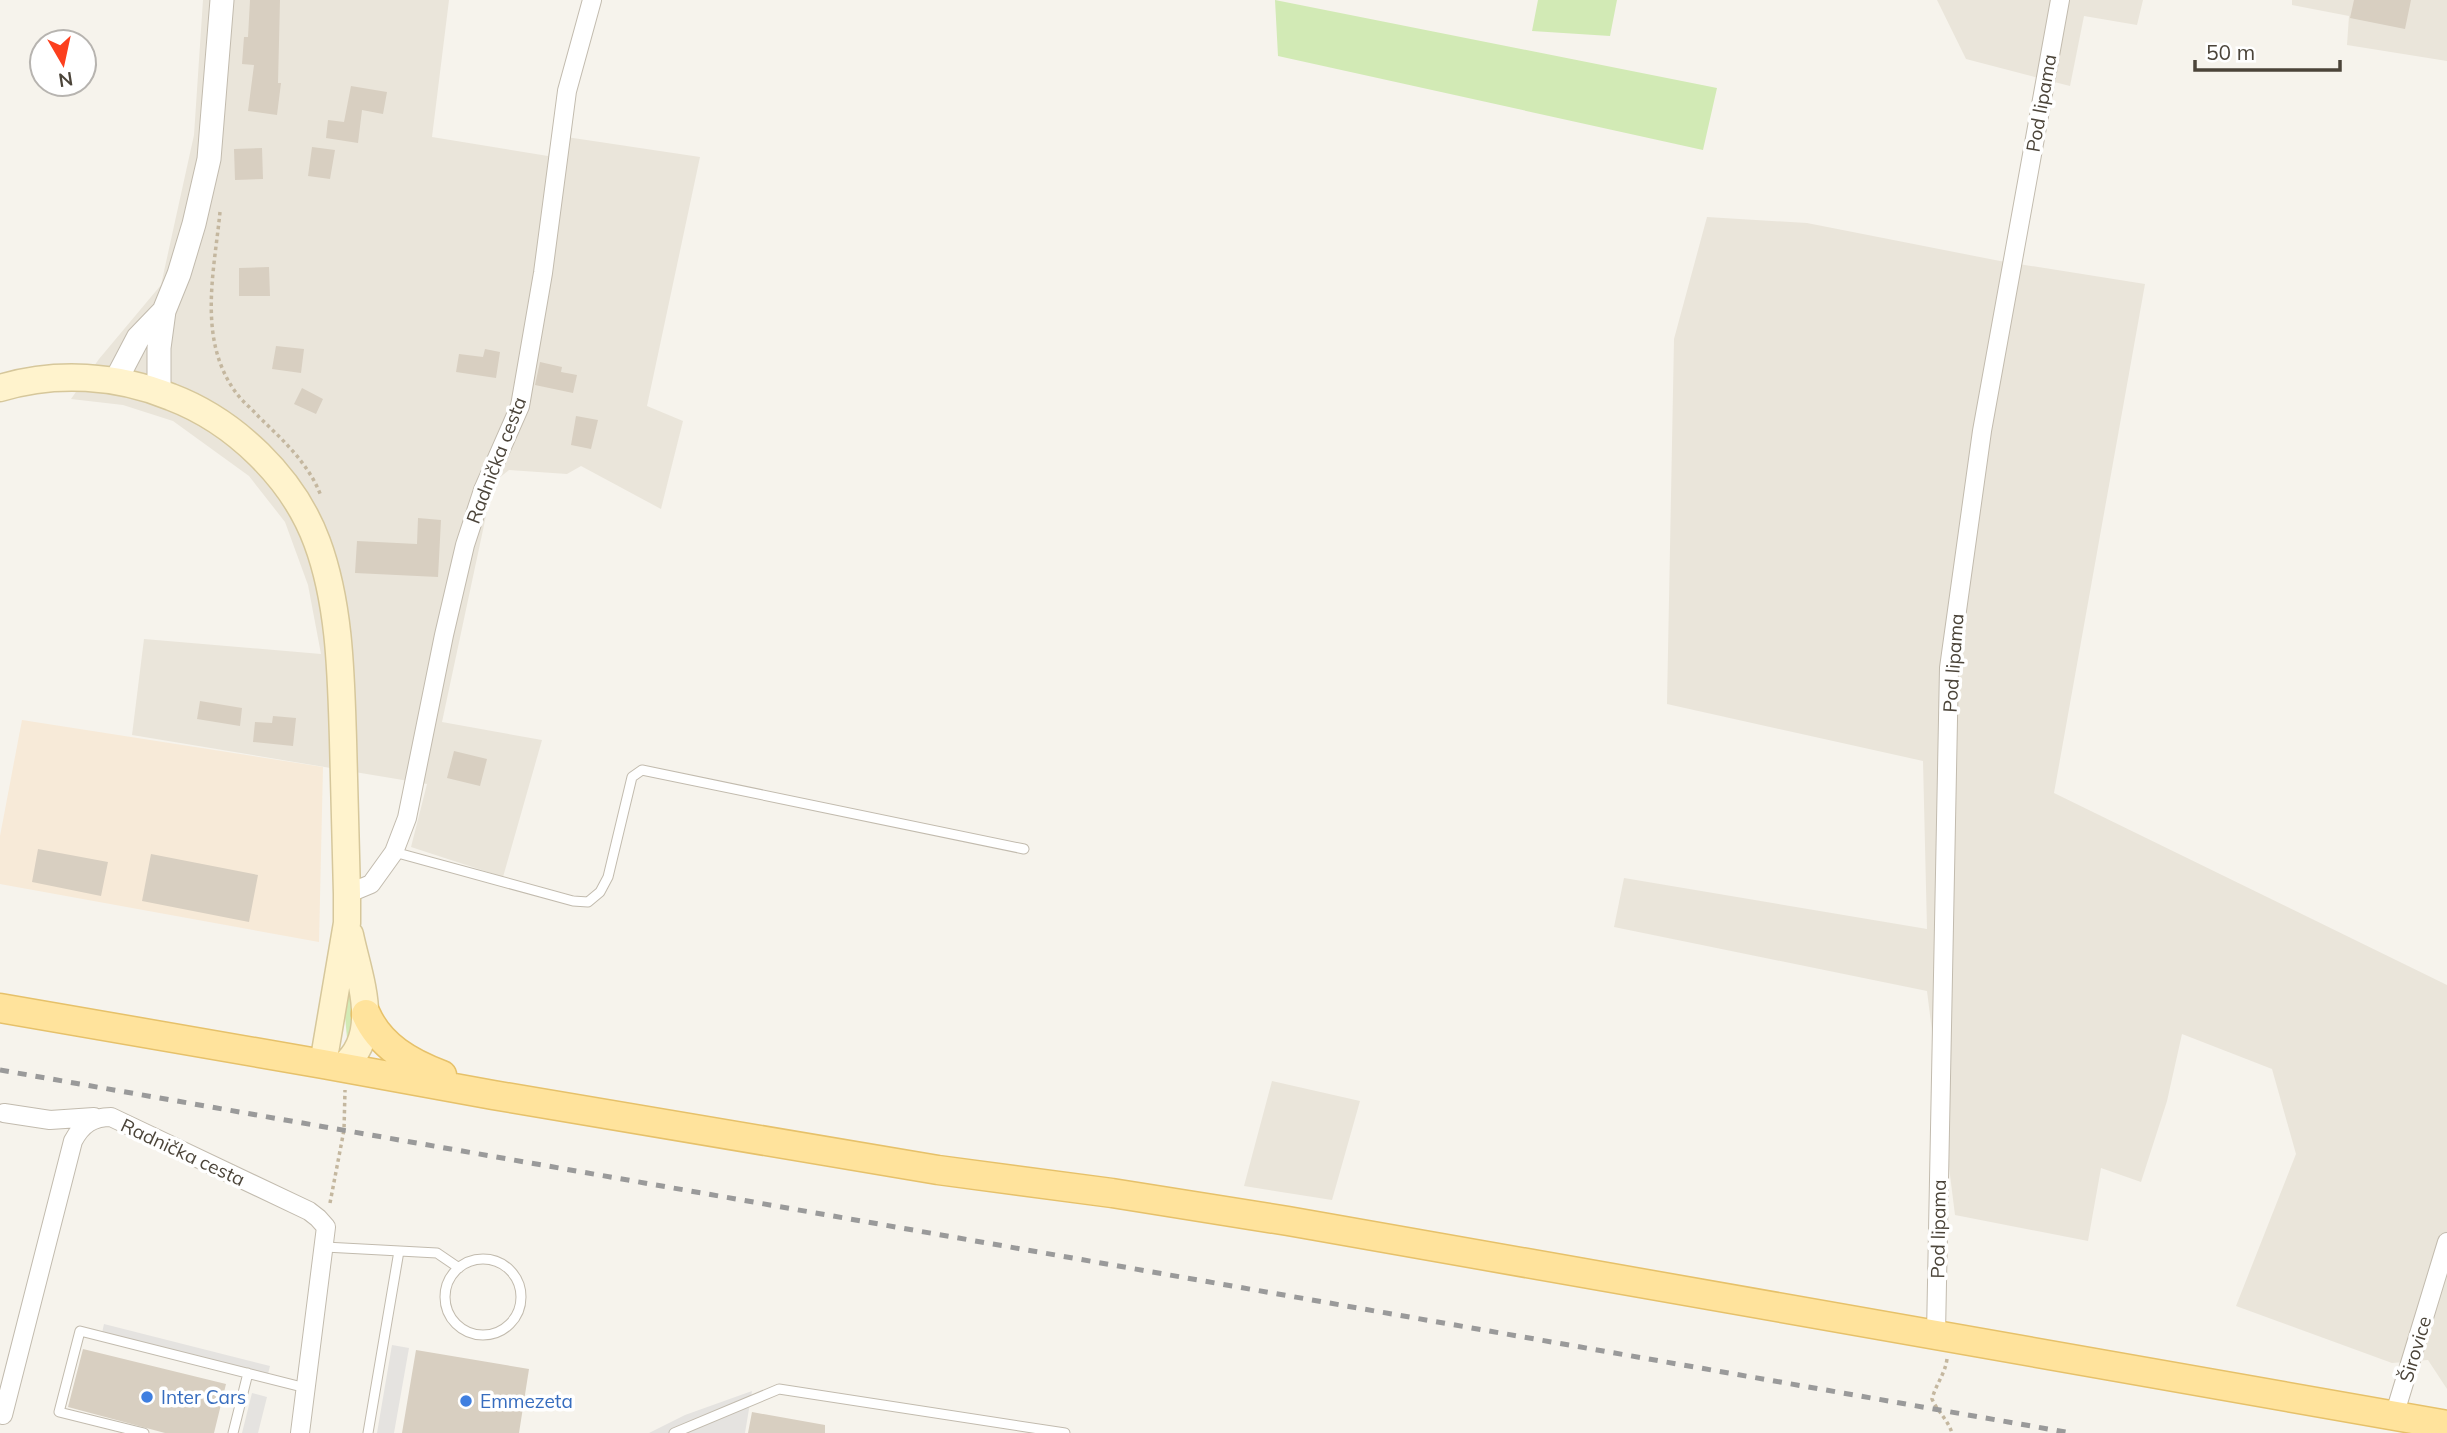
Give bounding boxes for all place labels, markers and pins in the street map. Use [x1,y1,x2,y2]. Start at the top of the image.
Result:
place label: Inter Cars [161,1385,246,1409]
marker: Inter Cars [139,1389,155,1405]
place label: Emmezeta [480,1389,573,1413]
marker: Emmezeta [458,1393,474,1409]

